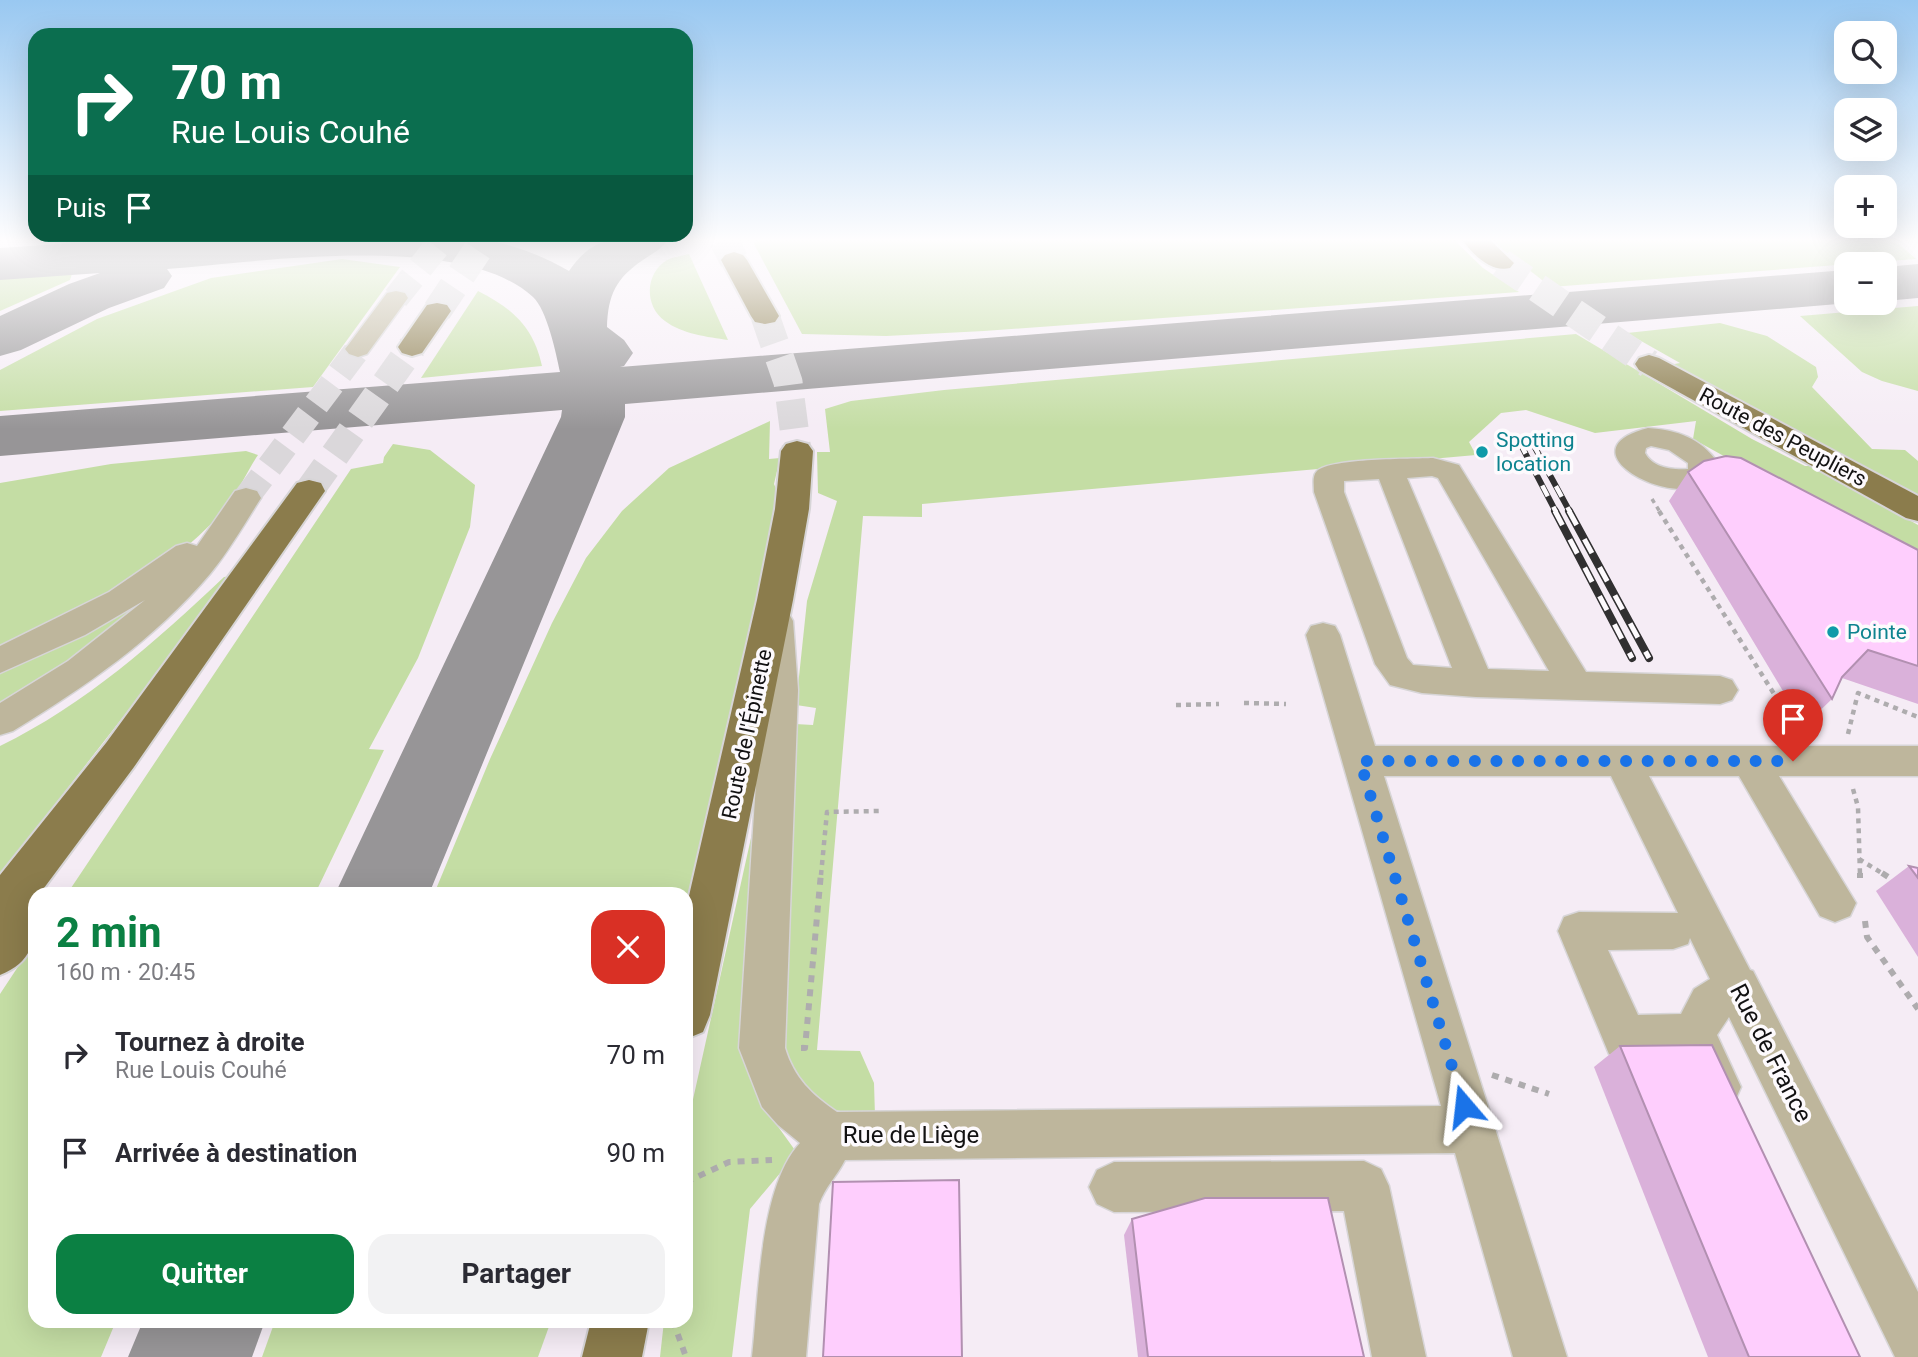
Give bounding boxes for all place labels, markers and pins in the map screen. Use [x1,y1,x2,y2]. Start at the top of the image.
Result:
place label: Spotting location [1496,428,1574,476]
marker: Spotting location [1474,444,1490,460]
place label: Pointe [1847,620,1907,644]
marker: Pointe [1825,624,1841,640]
pin [1763,689,1823,761]

